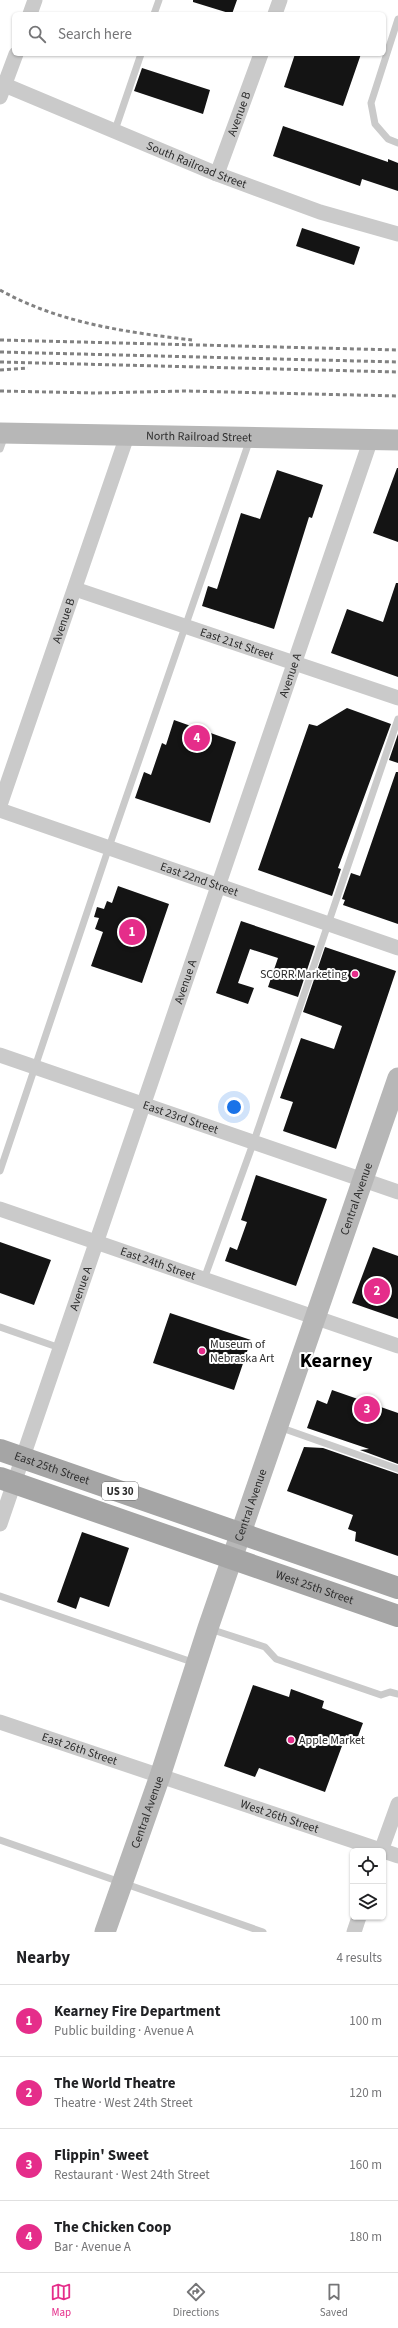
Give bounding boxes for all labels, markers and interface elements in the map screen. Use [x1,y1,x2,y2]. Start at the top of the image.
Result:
search box [12,12,386,56]
icon: search [26,23,48,45]
text: Search here [58,24,132,45]
street label: Avenue B [223,89,255,139]
street label: South Railroad Street [144,137,249,193]
street label: North Railroad Street [146,427,252,446]
street label: Avenue B [48,596,79,645]
street label: East 21st Street [198,623,276,664]
street label: Avenue A [275,650,306,700]
pin: 4 [184,723,210,753]
street label: East 22nd Street [158,858,241,900]
pin: 1 [119,917,145,947]
street label: Avenue A [170,957,201,1006]
place label: SCORR Marketing [260,966,347,983]
marker: SCORR Marketing [350,969,360,979]
street label: East 23rd Street [141,1096,221,1138]
your location [224,1097,244,1117]
street label: Central Avenue [336,1160,377,1238]
street label: East 24th Street [118,1243,198,1284]
street label: Avenue A [65,1263,96,1313]
pin: 2 [364,1276,390,1306]
place label: Museum of Nebraska Art [210,1336,274,1367]
marker: Museum of Nebraska Art [197,1346,207,1356]
district label: Kearney [300,1347,373,1375]
pin: 3 [354,1394,380,1424]
street label: East 25th Street [12,1447,92,1489]
street label: Central Avenue [230,1466,271,1544]
road number: US 30 [102,1482,138,1500]
street label: West 25th Street [273,1566,356,1609]
street label: East 26th Street [40,1728,120,1769]
place label: Apple Market [299,1732,365,1749]
marker: Apple Market [286,1735,296,1745]
street label: Central Avenue [127,1774,168,1851]
street label: West 26th Street [238,1795,321,1837]
map controls [350,1848,386,1920]
button: locate [350,1848,386,1884]
button: layers [350,1884,386,1920]
text: Nearby [16,1946,70,1970]
text: 4 results [337,1949,382,1967]
text: Kearney Fire Department [54,2001,220,2022]
text: 1 [26,2012,32,2030]
text: 100 m [349,2012,382,2030]
text: Public building · Avenue A [54,2022,194,2040]
text: The World Theatre [54,2073,176,2094]
text: 2 [26,2084,32,2102]
text: 120 m [349,2084,382,2102]
text: Theatre · West 24th Street [54,2094,193,2112]
text: Flippin' Sweet [54,2145,149,2166]
text: 3 [26,2156,32,2174]
text: 160 m [349,2156,382,2174]
text: Restaurant · West 24th Street [54,2166,210,2184]
text: The Chicken Coop [54,2217,171,2238]
text: 4 [26,2228,32,2246]
text: 180 m [349,2228,382,2246]
text: Bar · Avenue A [54,2238,131,2256]
tab: Map [50,2281,72,2320]
tab: Directions [173,2281,219,2320]
tab: Saved [320,2281,348,2320]

